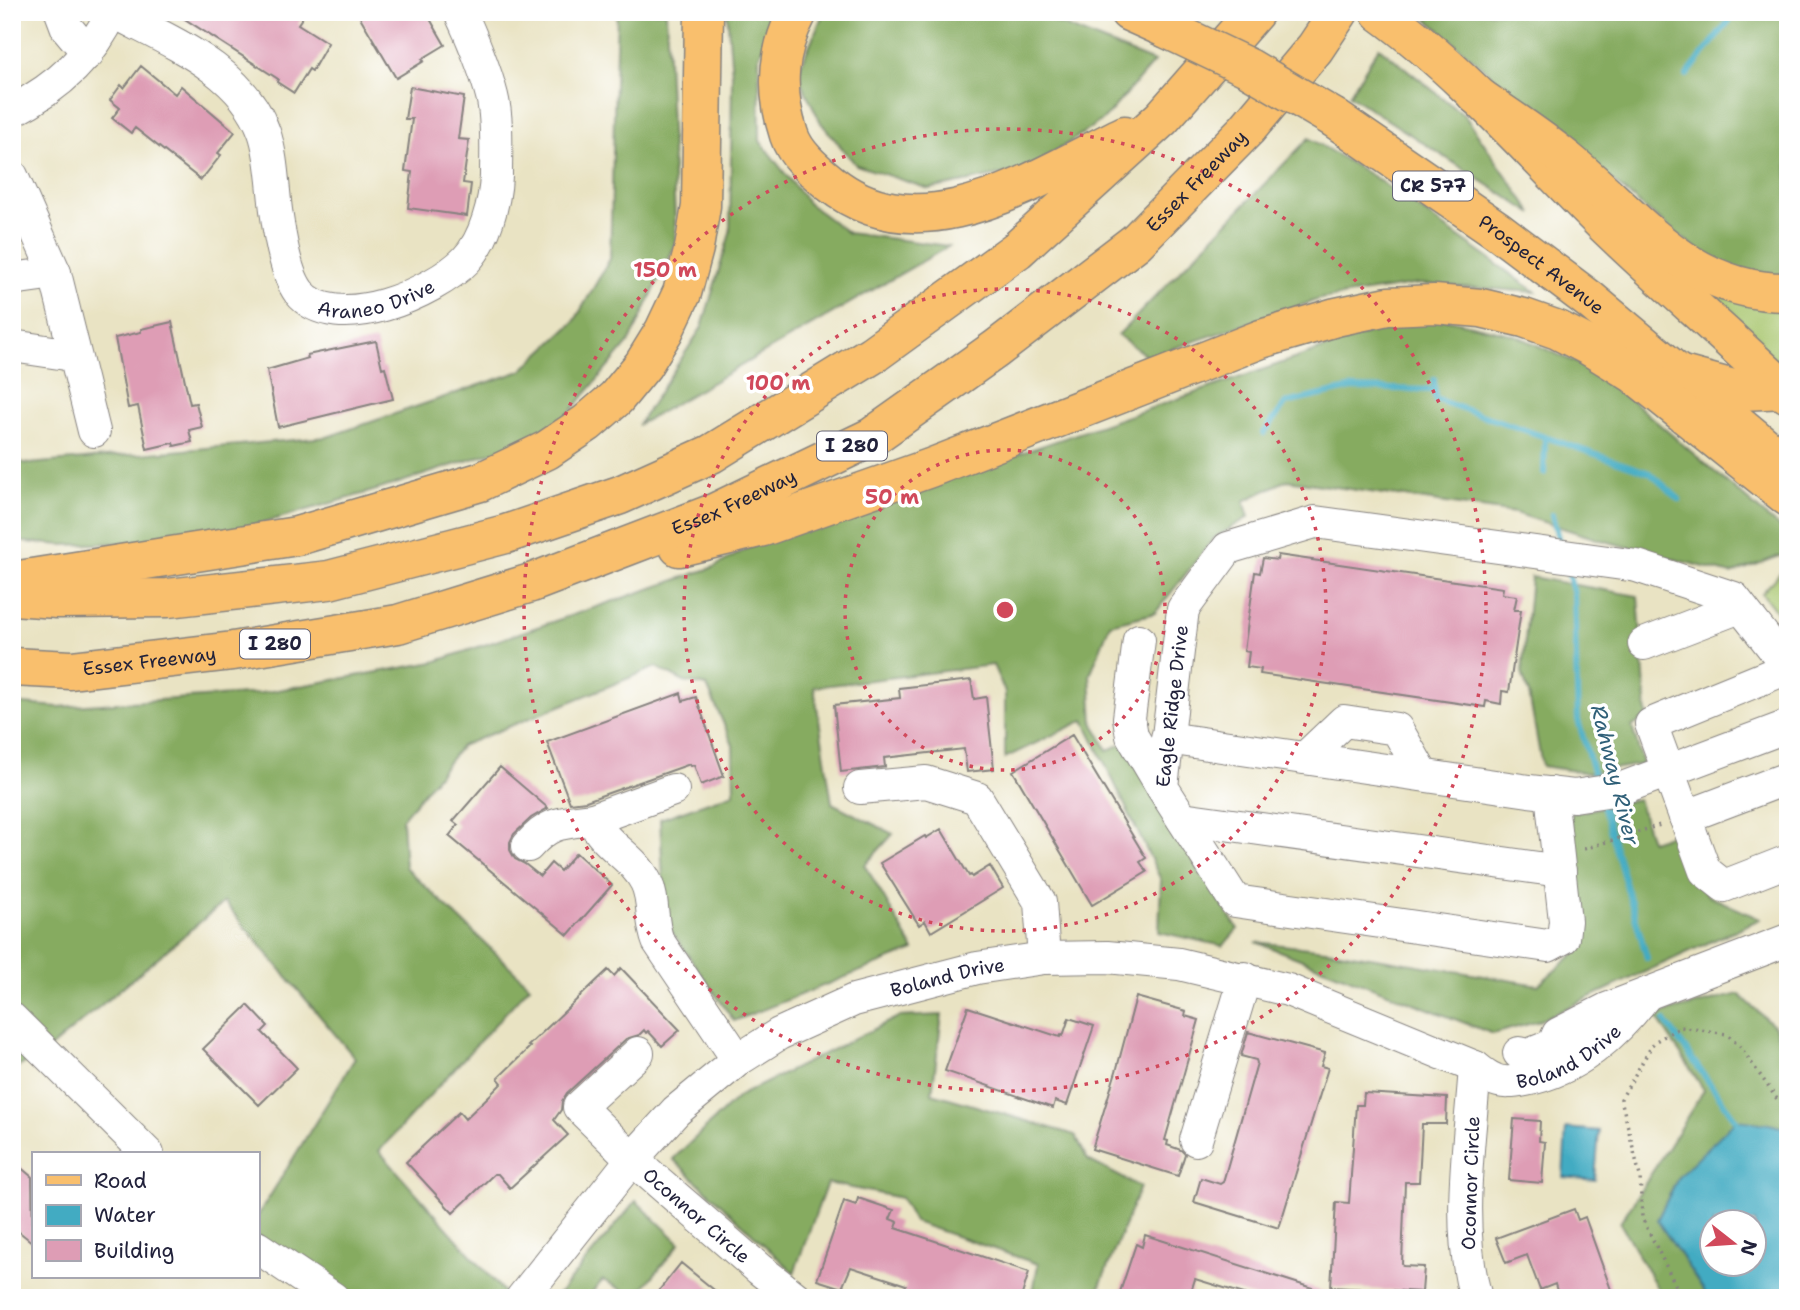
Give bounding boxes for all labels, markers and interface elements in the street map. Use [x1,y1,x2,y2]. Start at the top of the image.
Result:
street label: Essex Freeway [1141,124,1253,238]
road number: CR 577 [1393,172,1473,201]
street label: Prospect Avenue [1474,209,1610,320]
text: 150 m [633,256,697,284]
street label: Araneo Drive [315,274,439,324]
text: 100 m [746,369,810,397]
road number: I 280 [817,432,887,461]
street label: Essex Freeway [668,463,800,541]
text: 50 m [865,483,919,511]
centre of rings [993,598,1017,622]
street label: Eagle Ridge Drive [1150,624,1194,788]
road number: I 280 [240,630,310,658]
street label: Essex Freeway [81,641,218,682]
water label: Rahway River [1584,702,1646,849]
street label: Boland Drive [888,952,1006,1003]
street label: Boland Drive [1514,1019,1627,1094]
street label: Oconnor Circle [1456,1115,1485,1251]
legend [32,1152,259,1278]
street label: Oconnor Circle [638,1162,755,1269]
text: Road [94,1167,147,1195]
text: Water [94,1201,156,1229]
north arrow [1699,1208,1769,1278]
text: Building [94,1237,174,1265]
text: N [1735,1237,1763,1259]

